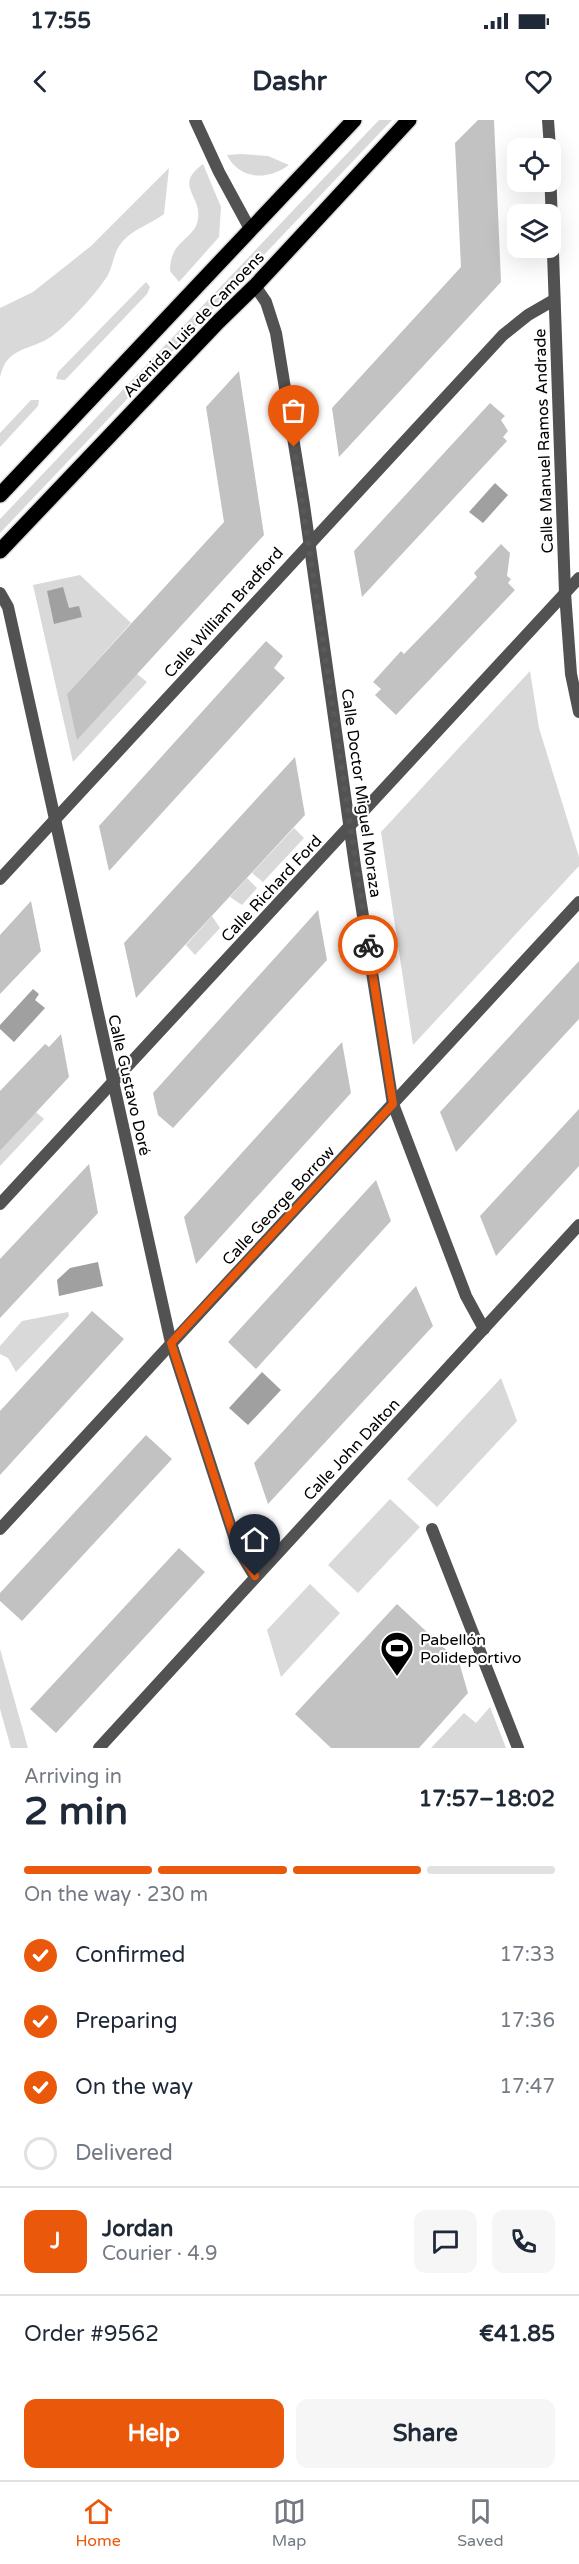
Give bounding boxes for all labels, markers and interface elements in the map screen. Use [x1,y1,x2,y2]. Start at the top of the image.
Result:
text: 17:55 [30,8,91,34]
icon: back [24,65,57,98]
text: Dashr [252,65,327,98]
icon: heart [522,65,555,98]
map controls [507,138,561,258]
button: locate [507,138,561,192]
button: layers [507,204,561,258]
street label: Avenida Luis de Camoens [119,248,269,402]
street label: Calle Manuel Ramos Andrade [530,328,558,554]
pin [268,385,319,447]
icon: bag [277,394,310,427]
street label: Calle William Bradford [160,543,288,682]
street label: Calle Doctor Miguel Moraza [336,687,386,899]
street label: Calle Richard Ford [217,831,326,946]
courier [338,915,398,975]
icon: bike [352,929,385,962]
street label: Calle Gustavo Doré [103,1013,155,1158]
street label: Calle George Borrow [218,1141,340,1270]
street label: Calle John Dalton [299,1394,404,1505]
pin [229,1514,280,1576]
icon: home [238,1523,271,1556]
sports icon: Pabellón Polideportivo [379,1630,415,1677]
place label: Pabellón Polideportivo [420,1630,522,1668]
text: Arriving in [24,1765,122,1789]
text: 17:57–18:02 [418,1786,555,1812]
text: 2 min [24,1788,128,1835]
text: On the way · 230 m [24,1883,208,1907]
icon: check [24,1939,57,1972]
text: Confirmed [75,1942,185,1968]
text: 17:33 [500,1943,555,1967]
icon: check [24,2005,57,2038]
text: Preparing [75,2008,178,2034]
text: 17:36 [500,2009,555,2033]
icon: check [24,2071,57,2104]
text: On the way [75,2074,193,2100]
text: 17:47 [500,2075,555,2099]
text: Delivered [75,2140,173,2166]
button: chat [414,2210,477,2273]
button: phone [492,2210,555,2273]
text: Jordan [102,2216,173,2242]
text: J [50,2228,61,2254]
text: Courier · 4.9 [102,2242,217,2266]
text: Order #9562 [24,2321,159,2347]
text: €41.85 [479,2321,555,2347]
button: Help [24,2399,284,2468]
button: Share [296,2399,555,2468]
tab: Home [75,2495,121,2551]
tab: Map [272,2495,306,2551]
tab: Saved [457,2495,503,2551]

